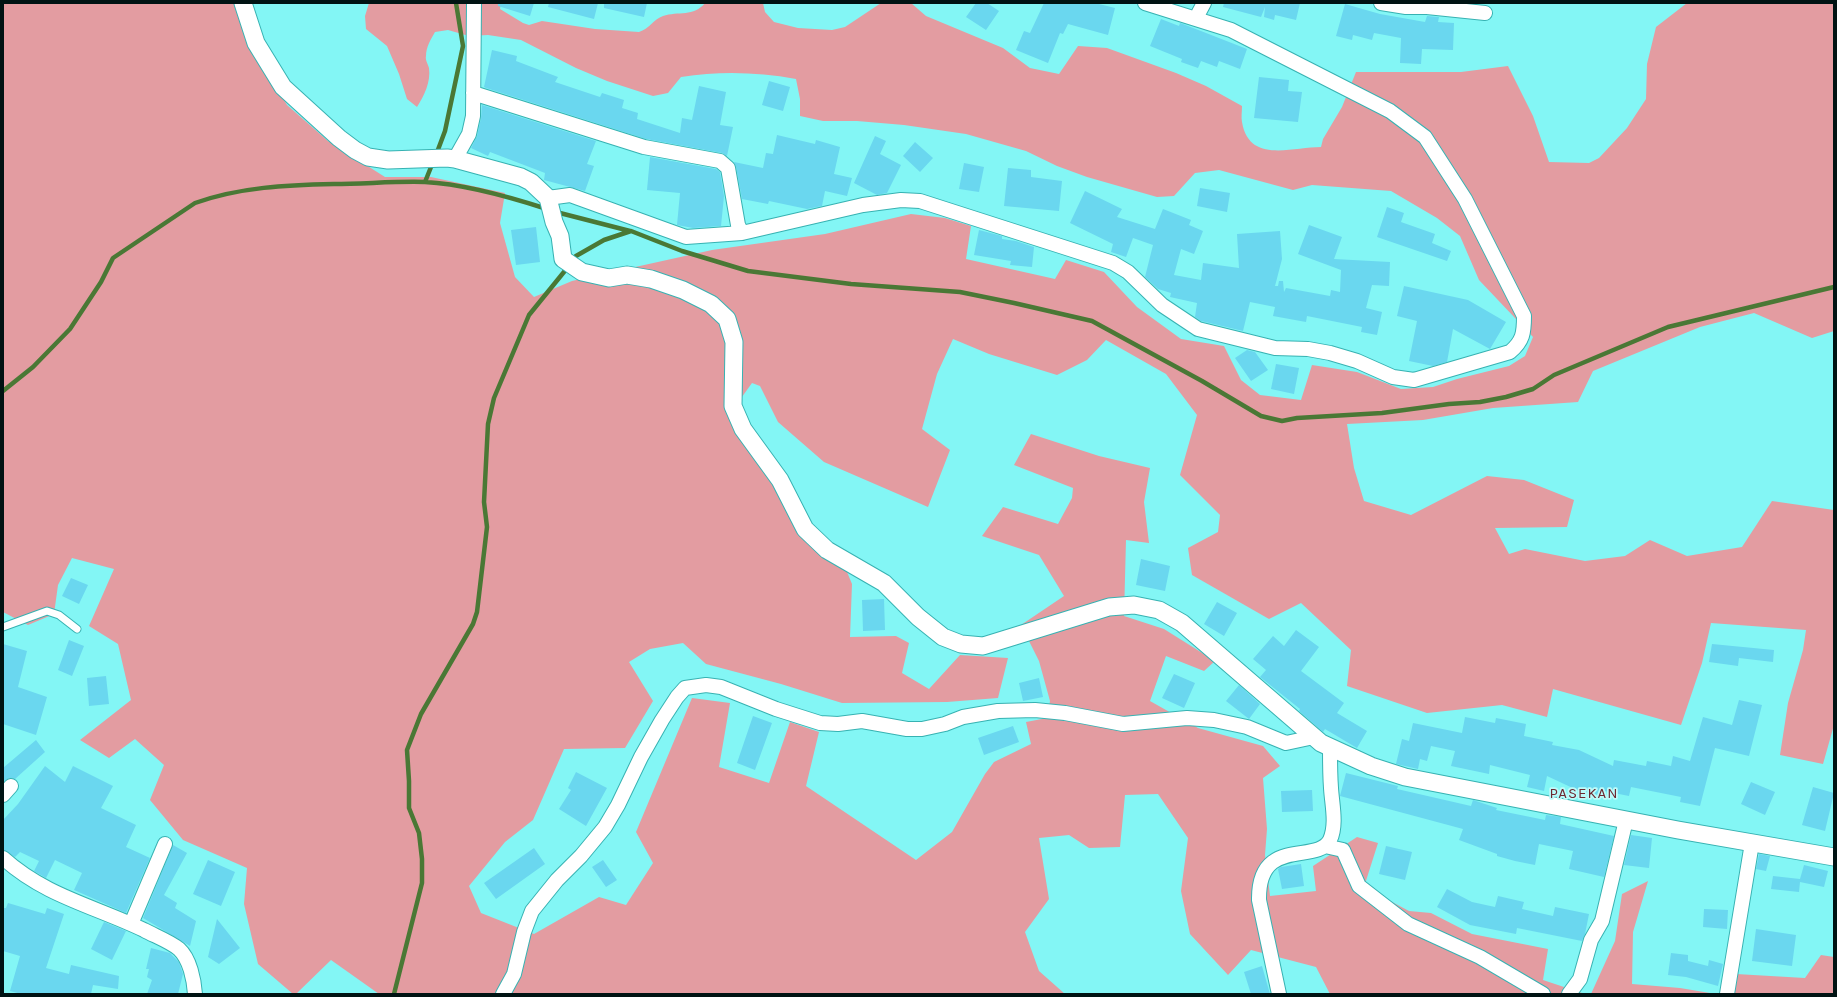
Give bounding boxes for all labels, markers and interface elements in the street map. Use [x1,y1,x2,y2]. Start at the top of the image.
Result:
district label: PASEKAN [1550,785,1618,803]

